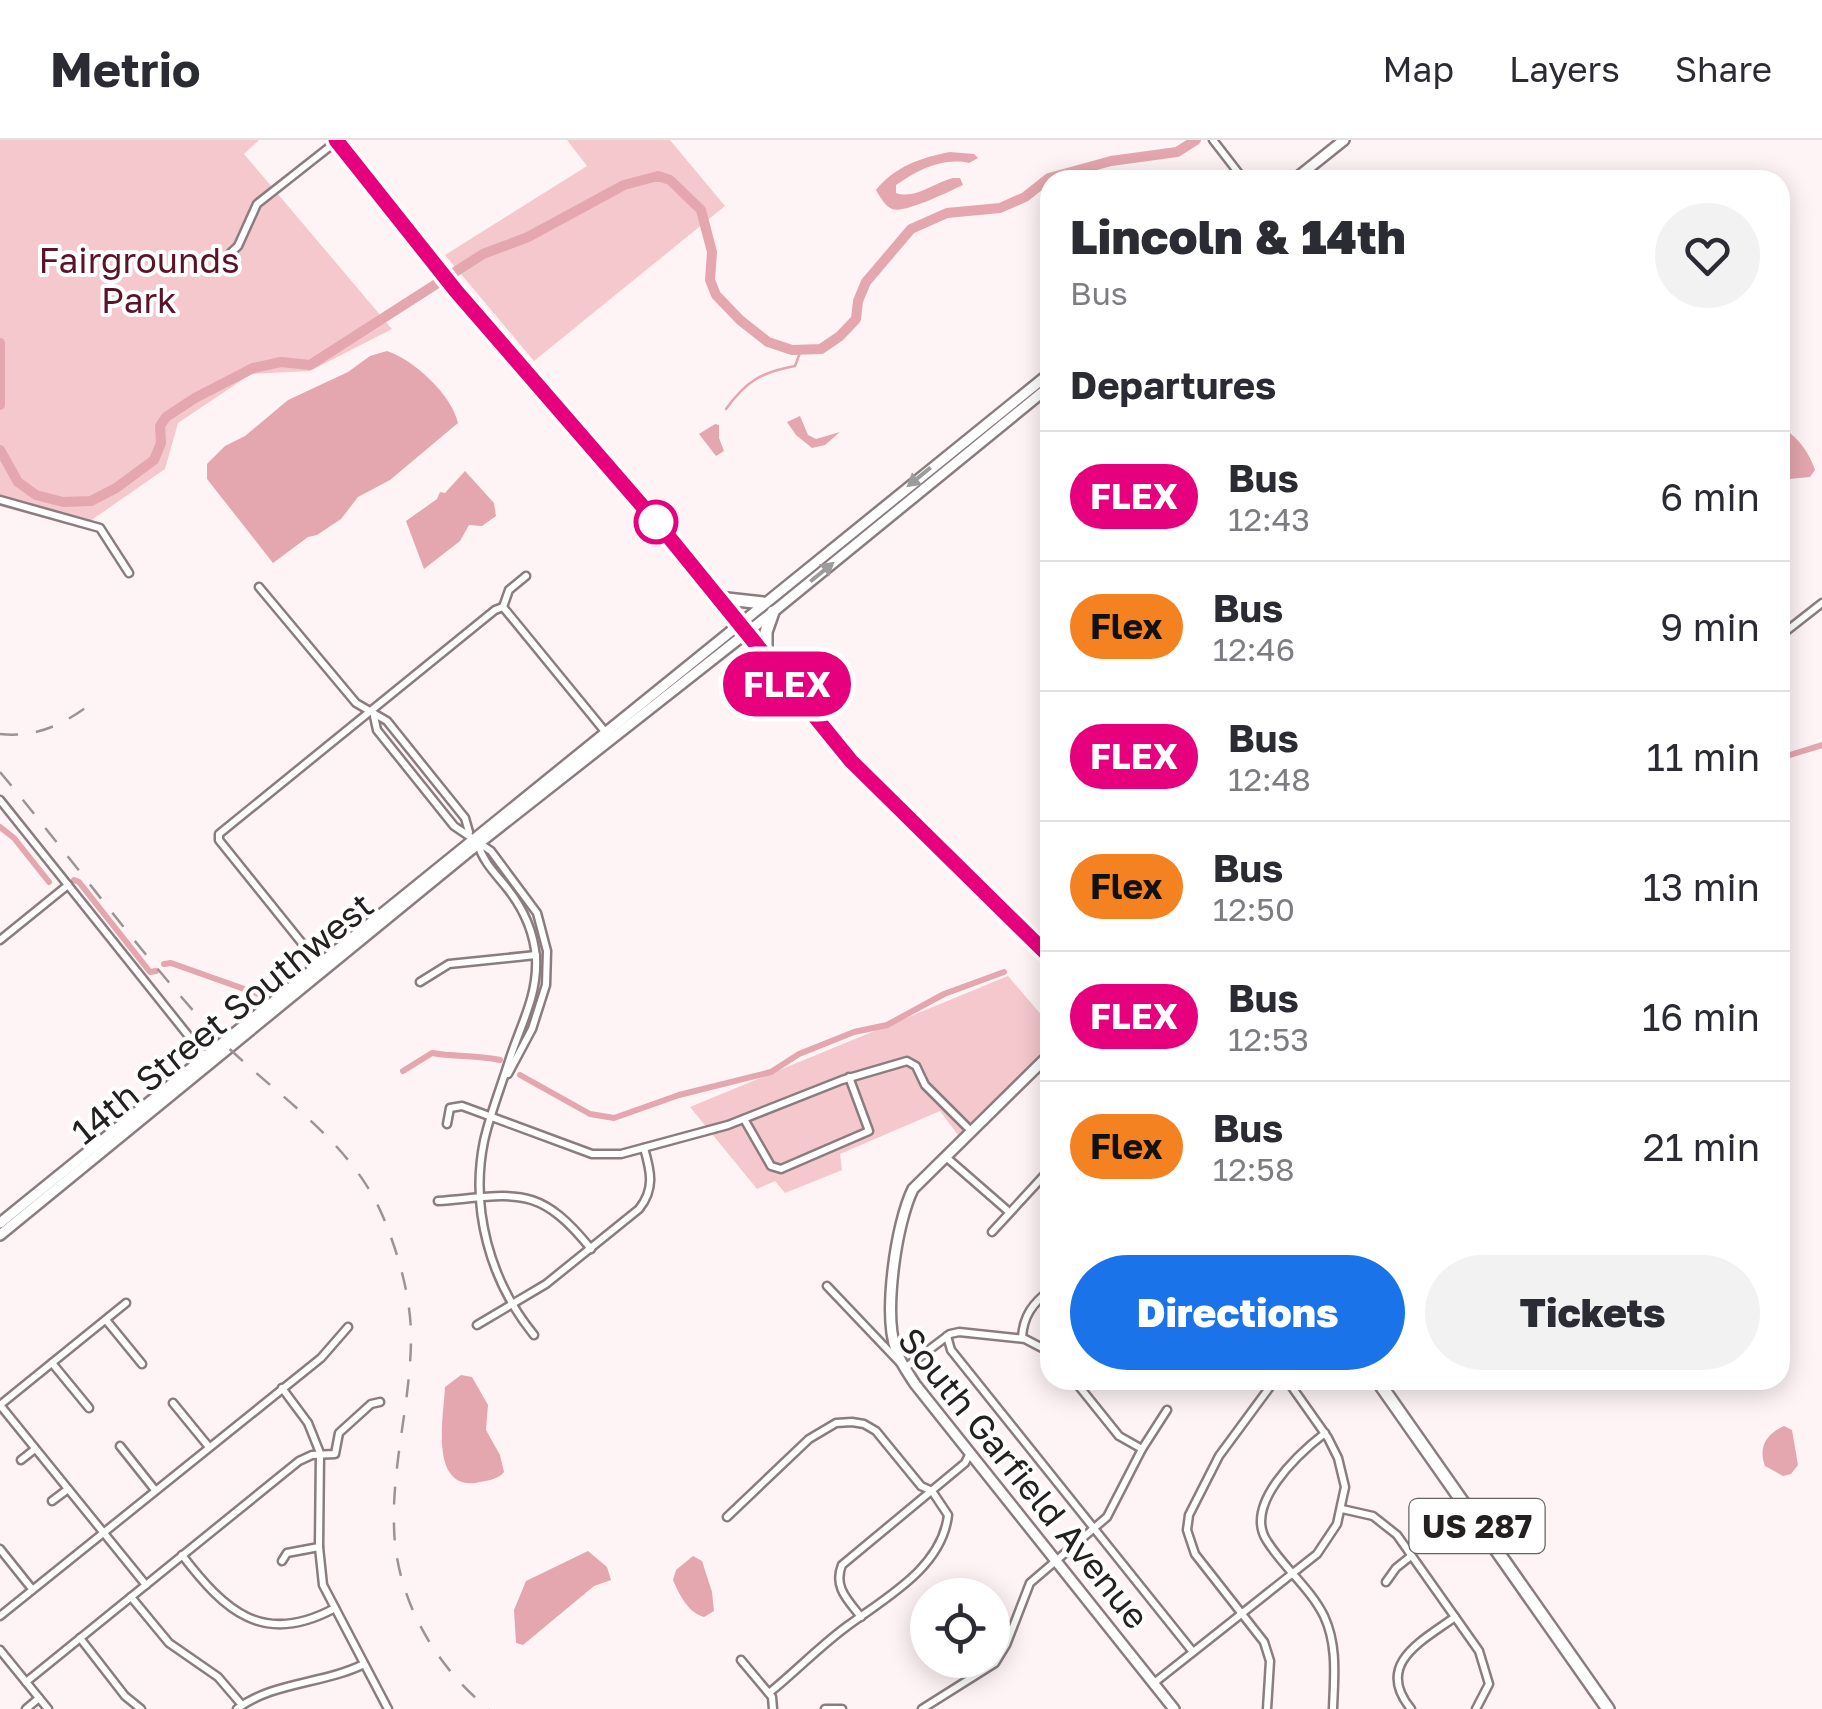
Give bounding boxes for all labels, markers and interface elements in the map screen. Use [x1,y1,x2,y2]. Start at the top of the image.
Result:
text: Metrio [50,40,201,98]
text: Map [1383,48,1454,90]
text: Layers [1509,48,1620,90]
text: Share [1675,48,1772,90]
button: heart [1655,203,1760,308]
text: Lincoln & 14th [1070,207,1406,265]
park label: Fairgrounds Park [38,239,240,321]
text: Bus [1070,274,1128,312]
text: Departures [1070,362,1276,407]
text: Bus [1228,455,1299,500]
one-way arrow [906,466,931,487]
text: 6 min [1660,474,1760,519]
text: FLEX [1090,475,1178,517]
text: 12:43 [1228,500,1310,538]
unlabelled marker [635,501,677,543]
one-way arrow [810,562,835,583]
text: Bus [1213,585,1283,630]
text: 9 min [1660,604,1760,649]
text: Flex [1090,605,1163,647]
text: 12:46 [1213,630,1295,668]
line badge: FLEX [717,652,857,716]
text: FLEX [743,663,831,705]
text: Bus [1228,715,1299,760]
text: 11 min [1646,734,1760,779]
text: FLEX [1090,735,1178,777]
text: 12:48 [1228,760,1311,798]
text: Bus [1213,845,1283,890]
text: 13 min [1643,864,1760,909]
text: Flex [1090,865,1163,907]
street label: 14th Street Southwest [63,884,381,1152]
text: 12:50 [1213,890,1295,928]
text: Bus [1228,975,1299,1020]
text: 16 min [1642,994,1760,1039]
text: FLEX [1090,995,1178,1037]
text: 12:53 [1228,1020,1309,1058]
text: Bus [1213,1105,1283,1150]
text: 21 min [1643,1124,1760,1169]
text: Flex [1090,1125,1163,1167]
text: 12:58 [1213,1150,1294,1188]
button: Directions [1070,1255,1405,1370]
button: Tickets [1425,1255,1760,1370]
street label: South Garfield Avenue [890,1319,1158,1637]
road number: US 287 [1410,1499,1544,1553]
map controls [910,1578,1010,1678]
button: locate [910,1578,1010,1678]

